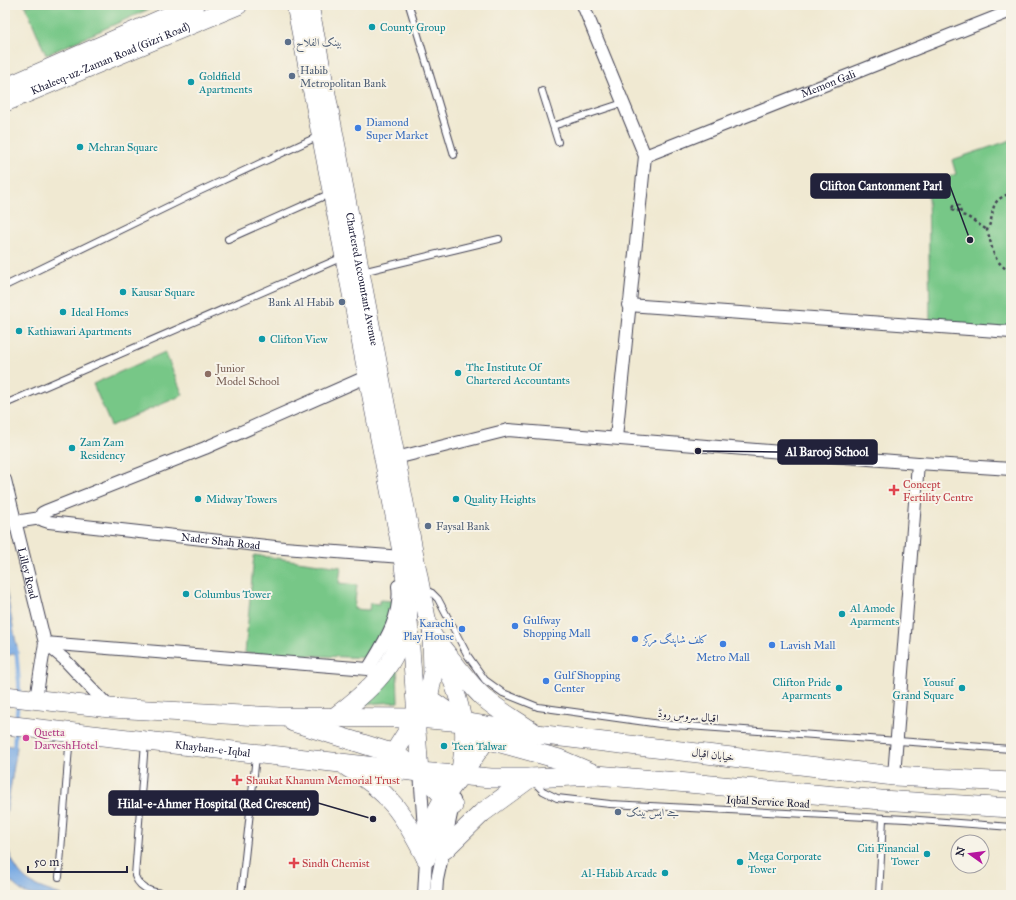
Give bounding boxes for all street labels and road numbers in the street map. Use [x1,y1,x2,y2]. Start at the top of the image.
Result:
street label: Khaleeq-uz-Zaman Road (Gizri Road) [29,19,192,97]
street label: Memon Gali [799,67,857,100]
street label: Chartered Accountant Avenue [343,211,381,347]
street label: Nader Shah Road [181,530,261,552]
street label: Lilley Road [15,546,41,601]
street label: اقبال سروس روڈ [657,707,719,726]
street label: Khayban-e-Iqbal [174,738,251,759]
street label: خیابان اقبال [691,746,735,764]
street label: Iqbal Service Road [726,793,811,812]

